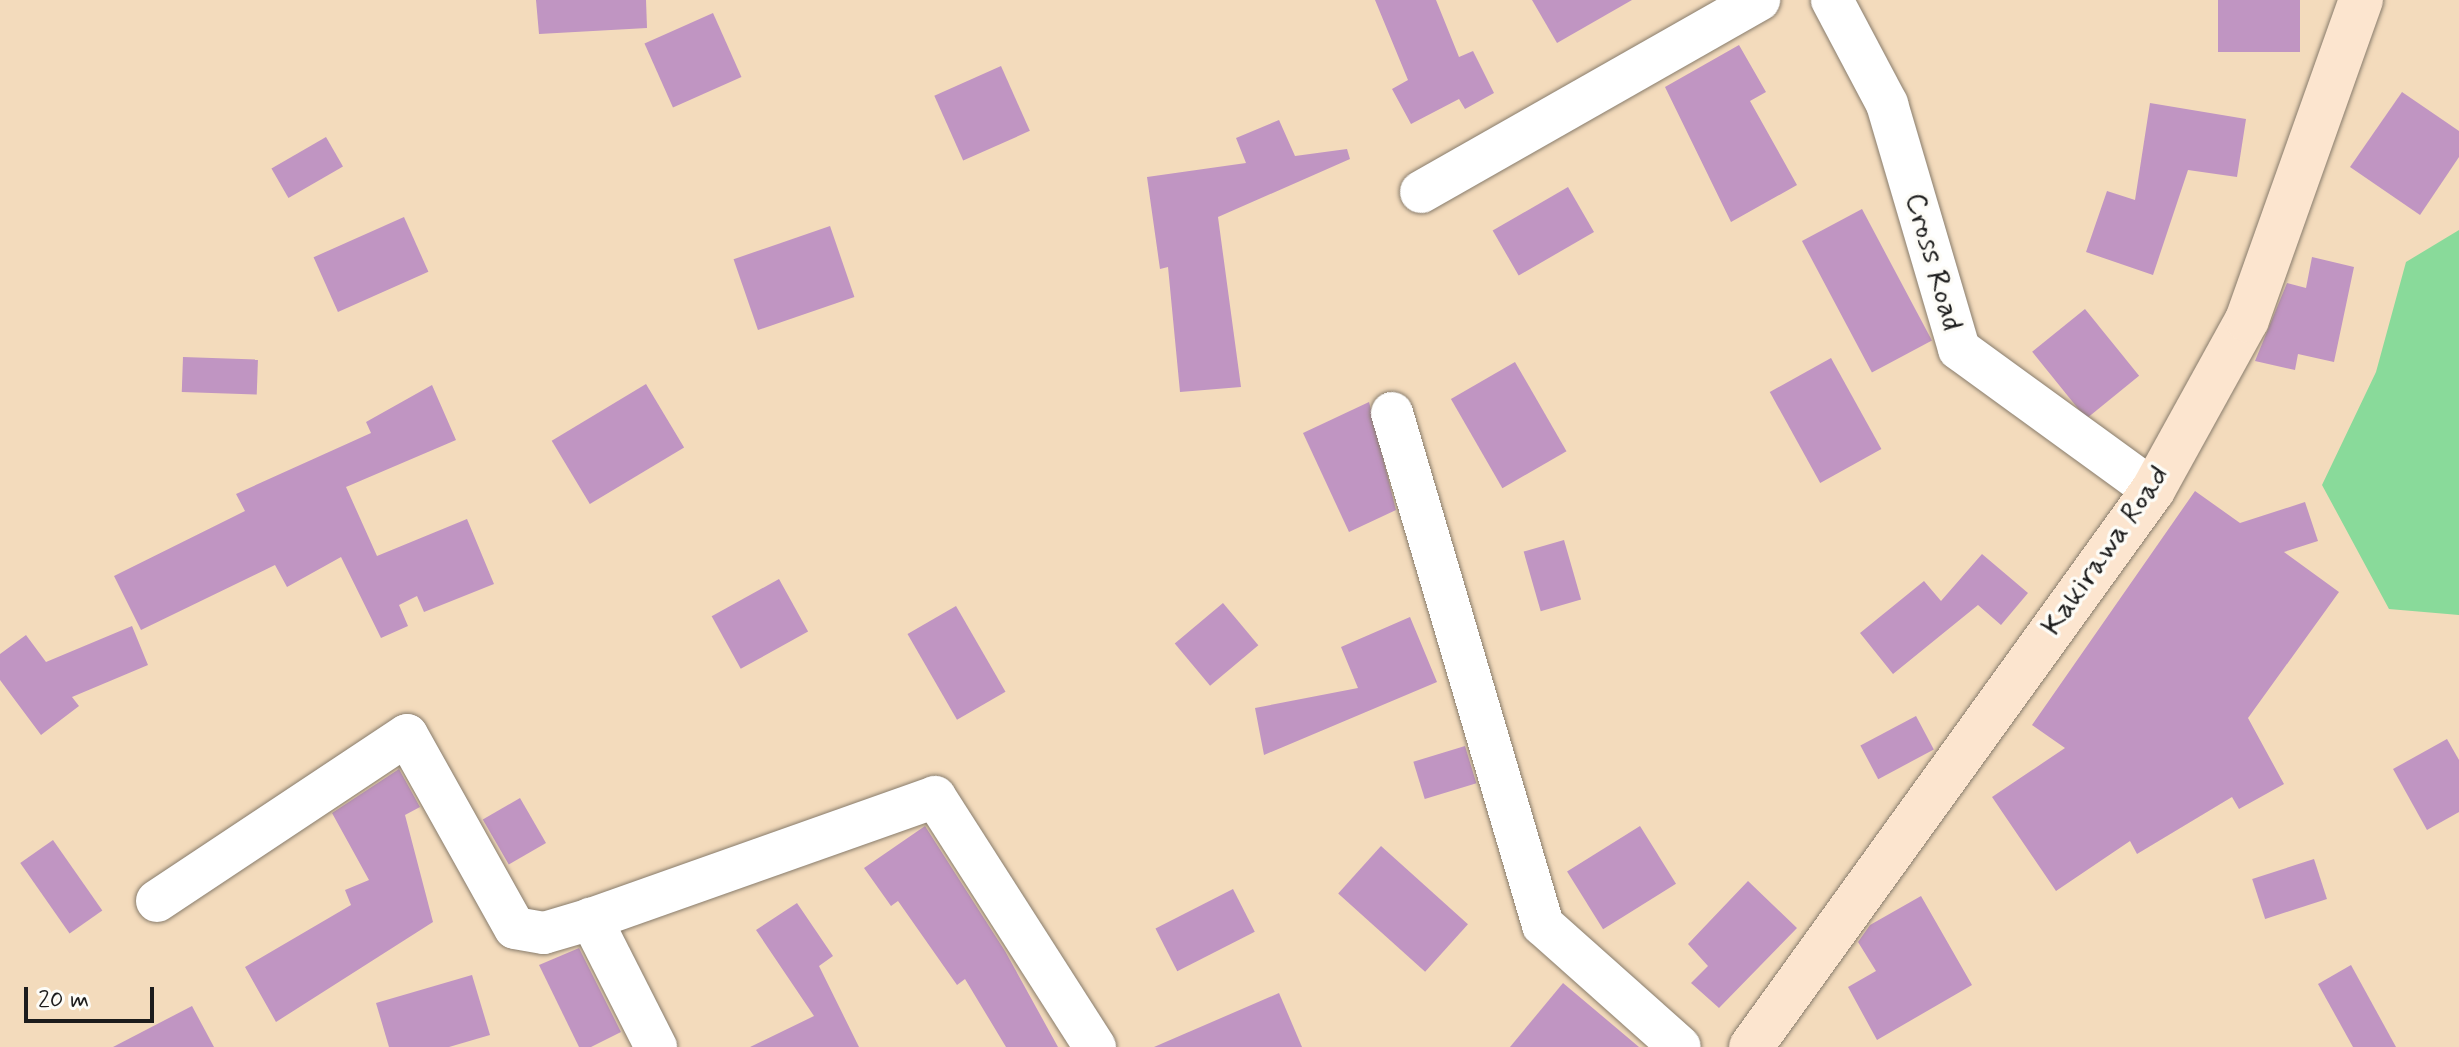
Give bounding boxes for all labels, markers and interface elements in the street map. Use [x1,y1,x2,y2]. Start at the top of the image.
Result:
street label: Cross Road [1896,190,1970,334]
street label: Kakirawa Road [2035,460,2177,642]
scale bar [28,971,158,1021]
text: 20 m [38,985,89,1016]

